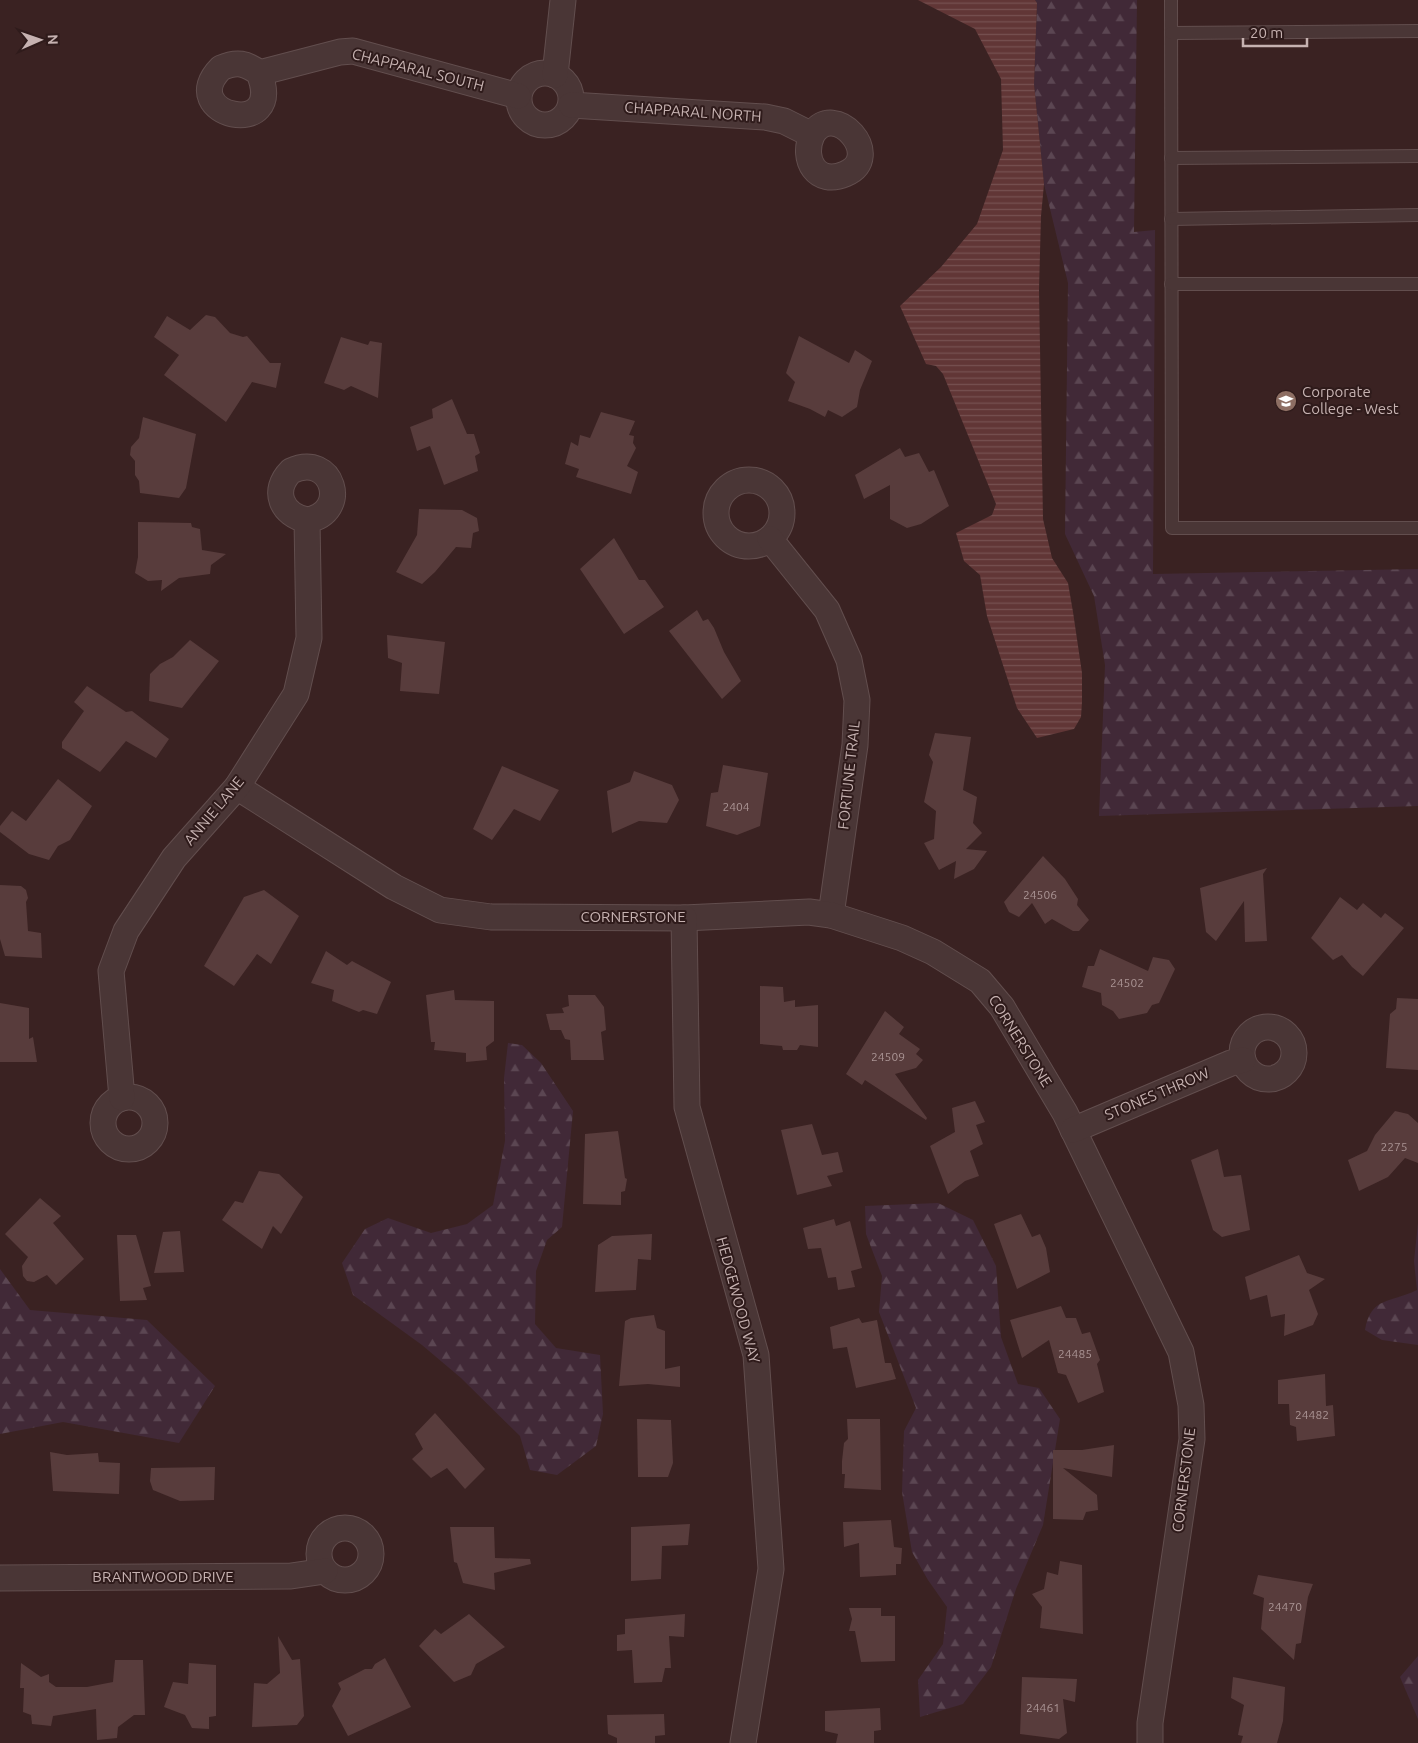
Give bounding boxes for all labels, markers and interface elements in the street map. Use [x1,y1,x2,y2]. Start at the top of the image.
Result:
north arrow [15,15,65,65]
scale bar [1243,15,1307,47]
text: 20 m [1250,24,1283,41]
text: N [45,34,61,45]
street label: CHAPPARAL SOUTH [350,45,486,94]
street label: CHAPPARAL NORTH [624,98,762,125]
place label: Corporate College - West [1302,383,1399,417]
school or university icon: Corporate College - West [1274,389,1298,413]
street label: FORTUNE TRAIL [834,719,863,830]
street label: ANNIE LANE [180,773,247,848]
house number: 2404 [722,800,750,813]
house number: 24506 [1023,888,1057,901]
street label: CORNERSTONE [580,908,686,925]
house number: 24502 [1110,976,1144,989]
street label: CORNERSTONE [985,992,1056,1090]
house number: 24509 [871,1050,905,1063]
street label: STONES THROW [1102,1064,1212,1123]
house number: 2275 [1380,1140,1408,1153]
street label: HEDGEWOOD WAY [713,1235,764,1365]
house number: 24485 [1058,1347,1092,1360]
house number: 24482 [1295,1408,1329,1421]
street label: CORNERSTONE [1169,1427,1198,1533]
street label: BRANTWOOD DRIVE [92,1568,234,1585]
house number: 24470 [1268,1600,1302,1613]
house number: 24461 [1026,1701,1060,1714]

